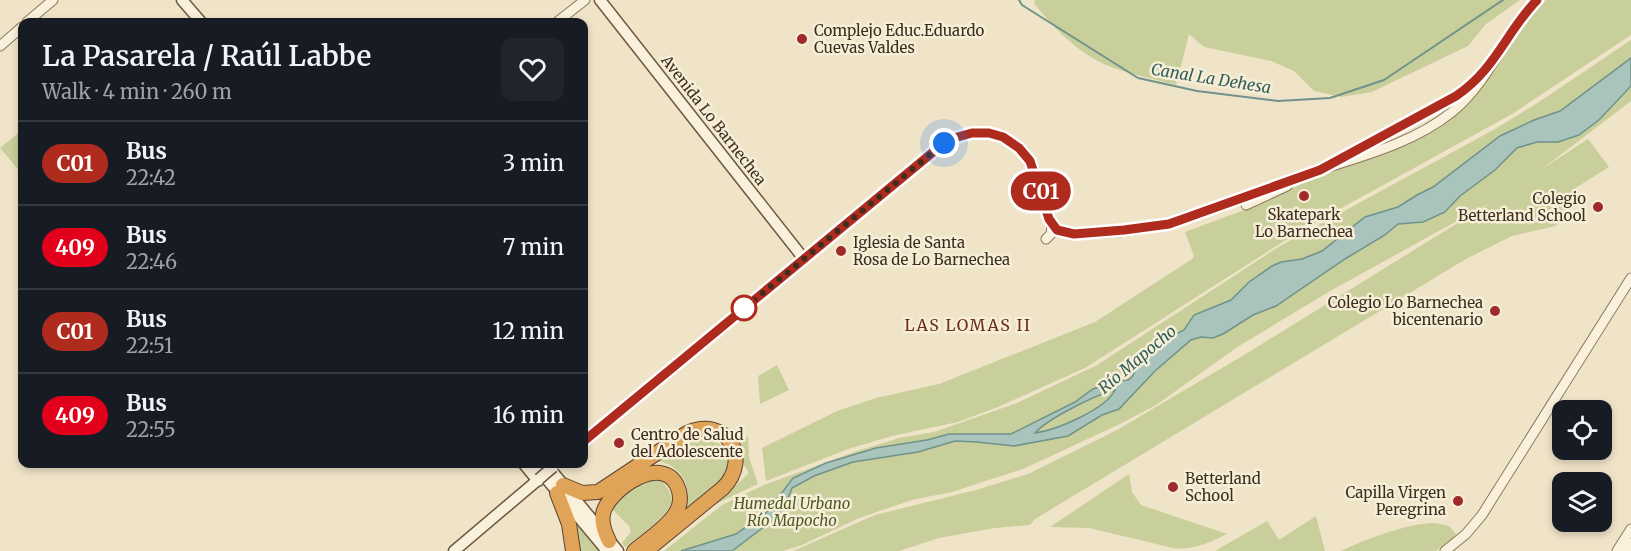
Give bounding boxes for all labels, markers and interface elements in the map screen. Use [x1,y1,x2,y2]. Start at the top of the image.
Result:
place label: Complejo Educ.Eduardo Cuevas Valdes [814,21,985,57]
marker: Complejo Educ.Eduardo Cuevas Valdes [795,32,809,46]
text: La Pasarela / Raúl Labbe [42,38,371,74]
button: heart [501,38,564,101]
street label: Avenida Lo Barnechea [657,51,771,189]
water label: Canal La Dehesa [1150,59,1272,97]
text: Walk · 4 min · 260 m [42,79,232,104]
your location [929,128,959,158]
text: Bus [126,137,167,165]
text: 3 min [503,149,564,177]
text: C01 [57,150,93,177]
text: 22:42 [126,165,176,190]
line badge: C01 [1006,172,1076,210]
text: C01 [1023,178,1059,205]
marker: Skatepark Lo Barnechea [1297,189,1311,203]
place label: Colegio Betterland School [1458,189,1586,225]
marker: Colegio Betterland School [1591,200,1605,214]
place label: Skatepark Lo Barnechea [1255,205,1353,241]
text: Bus [126,221,167,249]
text: 7 min [503,233,564,261]
place label: Iglesia de Santa Rosa de Lo Barnechea [853,233,1010,269]
text: 409 [55,234,95,261]
marker: Iglesia de Santa Rosa de Lo Barnechea [834,244,848,258]
text: 22:46 [126,249,177,274]
place label: Colegio Lo Barnechea bicentenario [1328,293,1483,329]
unlabelled marker [731,295,757,321]
marker: Colegio Lo Barnechea bicentenario [1488,304,1502,318]
text: Bus [126,305,167,333]
district label: LAS LOMAS II [905,315,1031,335]
text: 12 min [493,317,564,345]
text: C01 [57,318,93,345]
water label: Río Mapocho [1094,321,1180,397]
text: 22:51 [126,333,173,358]
text: Bus [126,389,167,417]
map controls [1552,400,1612,532]
button: locate [1552,400,1612,460]
text: 16 min [493,401,564,429]
text: 409 [55,402,95,429]
text: 22:55 [126,417,176,442]
place label: Centro de Salud del Adolescente [631,425,743,461]
marker: Centro de Salud del Adolescente [612,436,626,450]
place label: Betterland School [1185,469,1261,505]
button: layers [1552,472,1612,532]
marker: Betterland School [1166,480,1180,494]
place label: Capilla Virgen Peregrina [1345,483,1446,519]
park label: Humedal Urbano Río Mapocho [733,494,850,530]
marker: Capilla Virgen Peregrina [1451,494,1465,508]

